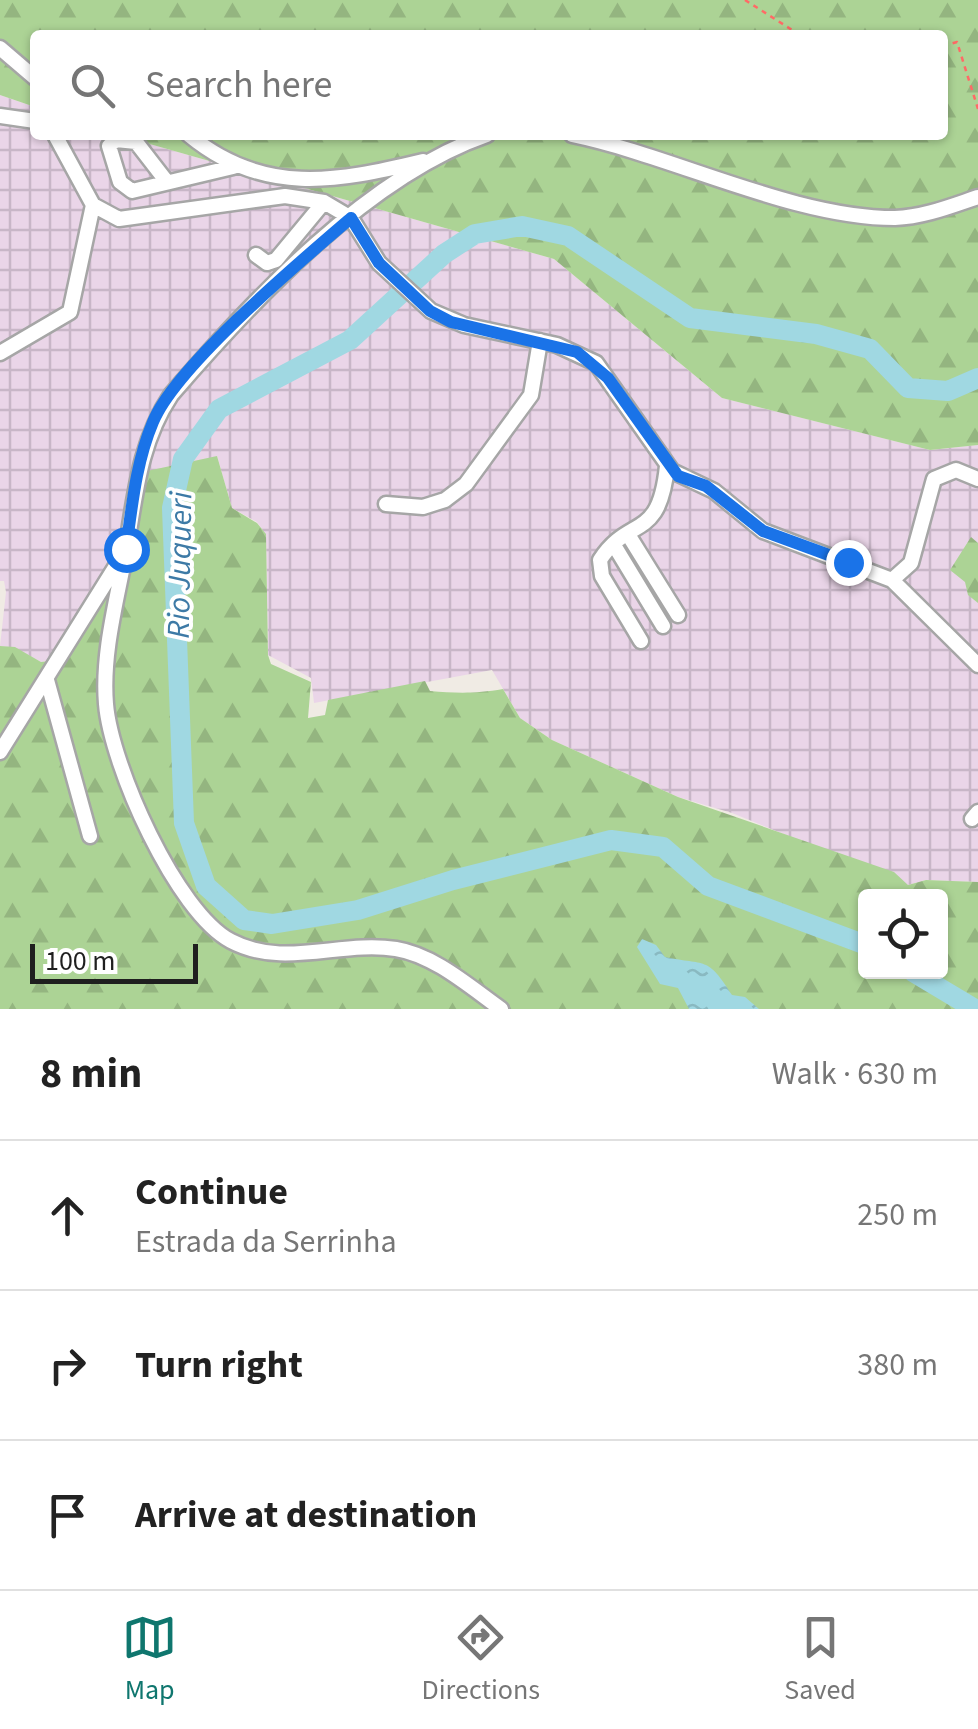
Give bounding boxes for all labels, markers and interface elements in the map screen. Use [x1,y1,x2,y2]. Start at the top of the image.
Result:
search box [30,30,948,140]
icon: search [65,58,120,113]
text: Search here [145,58,332,112]
water label: Rio Juqueri [156,491,204,639]
route start [104,527,150,573]
route end [826,540,872,586]
map controls [858,889,948,979]
button: locate [858,889,948,979]
scale bar [30,939,198,984]
text: 100 m [45,941,116,981]
text: 8 min [40,1044,142,1104]
text: Walk · 630 m [772,1051,938,1097]
text: Continue [135,1165,288,1219]
icon: ahead [40,1188,95,1243]
text: 250 m [857,1192,938,1238]
text: Estrada da Serrinha [135,1219,397,1265]
icon: right [40,1338,95,1393]
text: Turn right [135,1338,303,1392]
text: 380 m [857,1342,938,1388]
icon: arrive [40,1488,95,1543]
text: Arrive at destination [135,1488,477,1542]
tab: Map [122,1610,177,1710]
tab: Directions [422,1610,540,1710]
tab: Saved [784,1610,856,1710]

